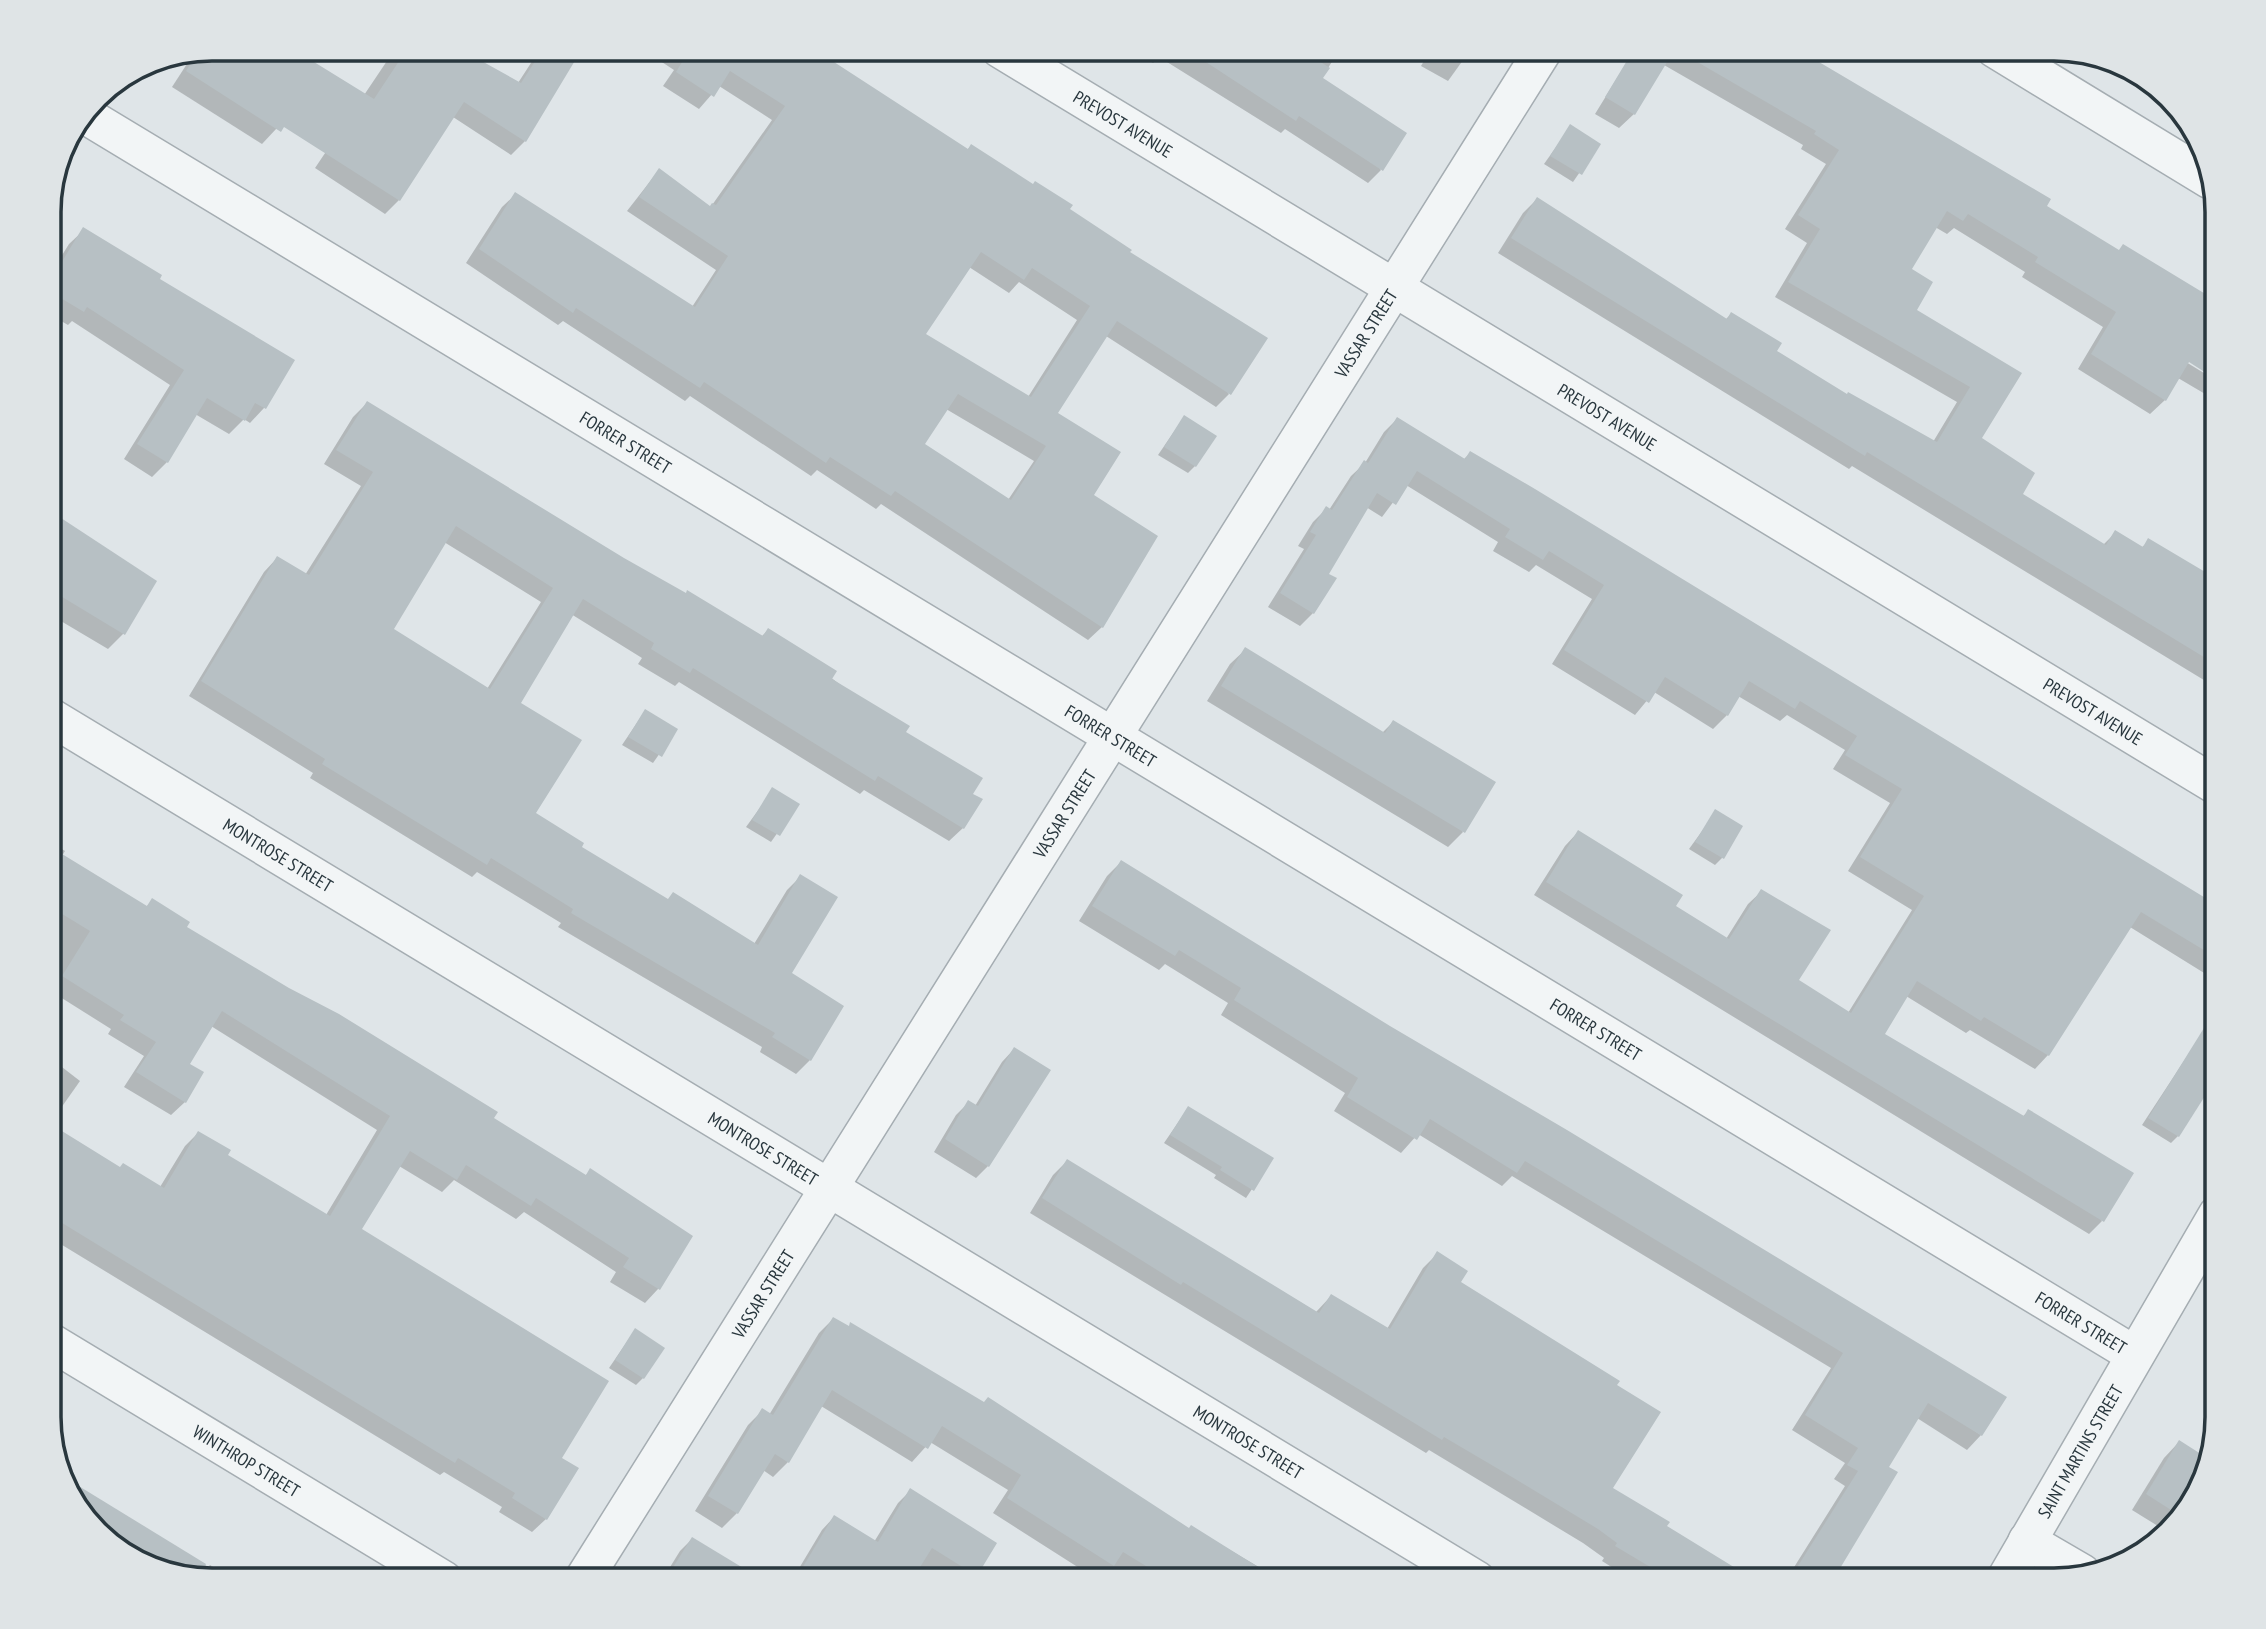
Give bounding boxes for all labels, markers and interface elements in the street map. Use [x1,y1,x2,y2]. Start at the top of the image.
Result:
street label: PREVOST AVENUE [1070,85,1177,162]
street label: VASSAR STREET [1329,285,1402,383]
street label: PREVOST AVENUE [1554,378,1661,456]
street label: FORRER STREET [576,406,676,479]
street label: PREVOST AVENUE [2040,672,2147,750]
street label: FORRER STREET [1061,699,1161,772]
street label: VASSAR STREET [1027,765,1101,863]
street label: MONTROSE STREET [219,813,337,897]
street label: FORRER STREET [1546,993,1646,1065]
street label: MONTROSE STREET [704,1106,823,1190]
street label: VASSAR STREET [726,1245,799,1343]
street label: FORRER STREET [2031,1286,2131,1359]
street label: SAINT MARTINS STREET [2032,1380,2128,1522]
street label: MONTROSE STREET [1189,1400,1308,1484]
street label: WINTHROP STREET [189,1419,304,1502]

